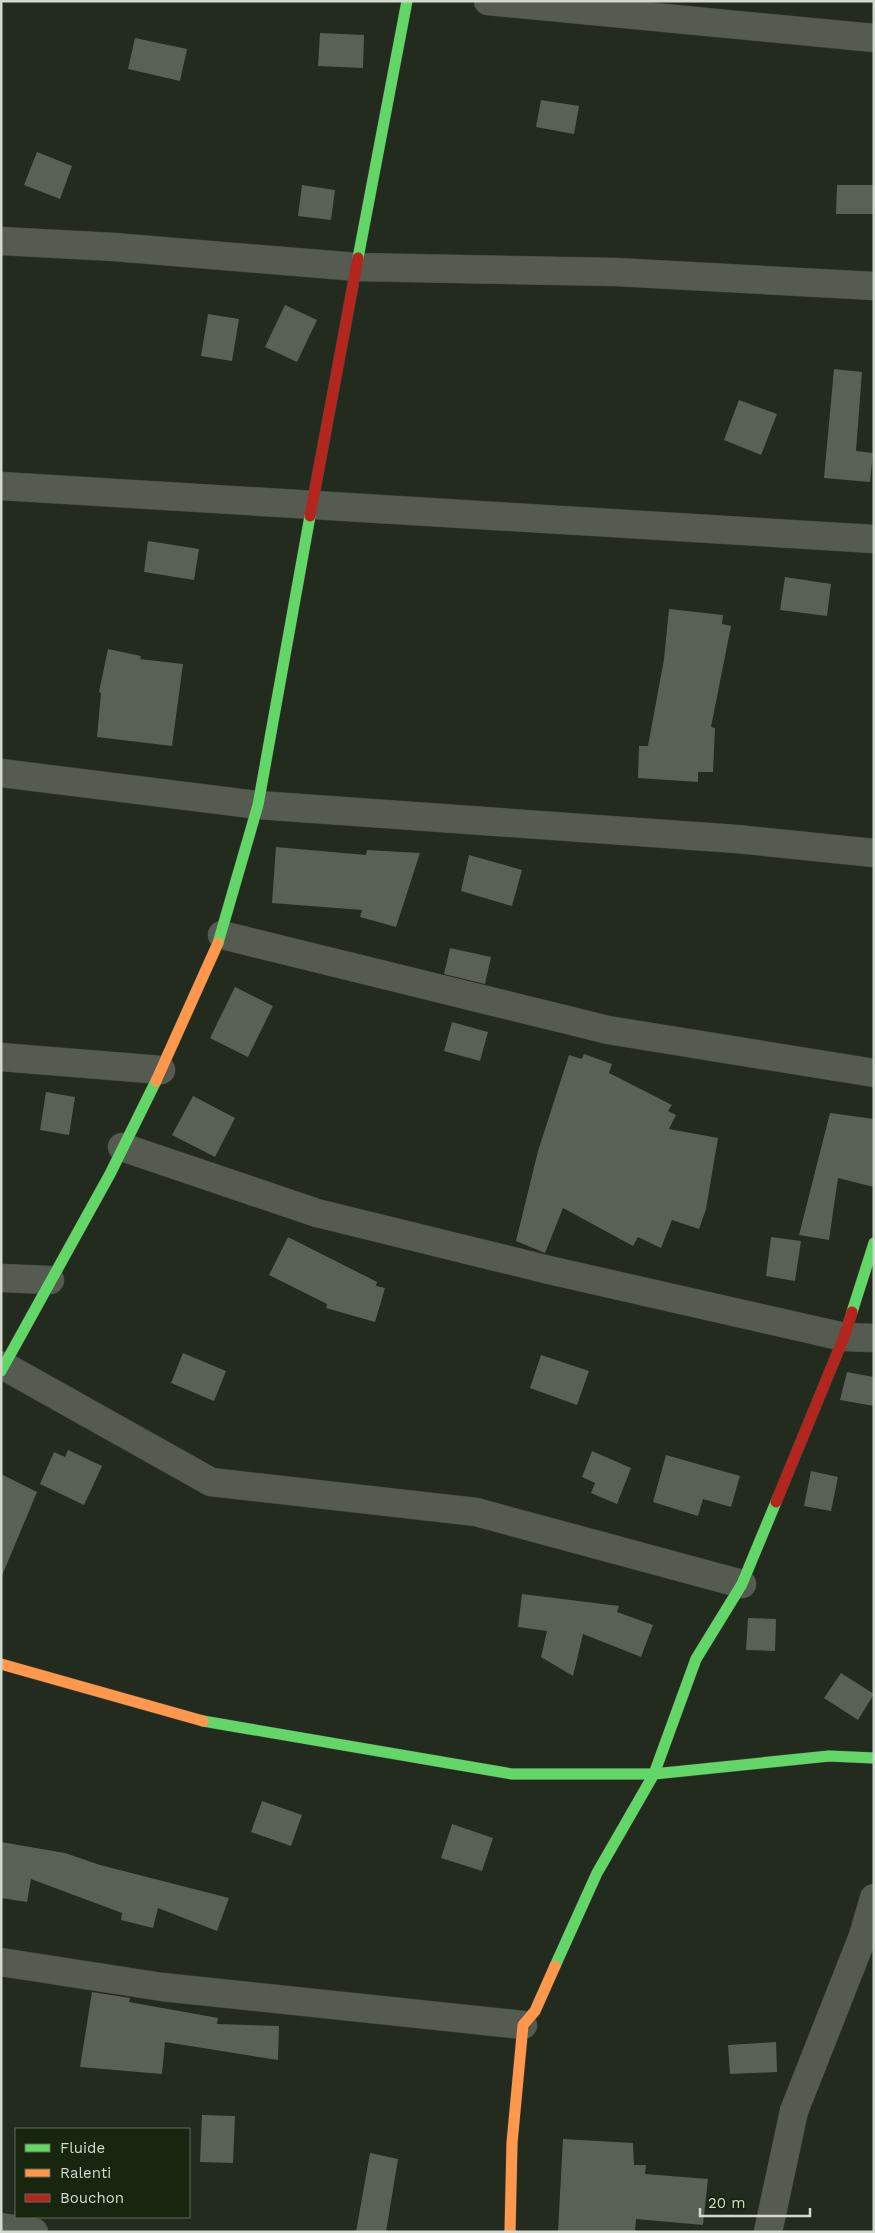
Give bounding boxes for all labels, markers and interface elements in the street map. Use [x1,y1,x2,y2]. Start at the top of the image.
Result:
legend [15,2128,190,2218]
text: Fluide [60,2139,105,2157]
text: Ralenti [60,2164,111,2182]
scale bar [700,2186,810,2218]
text: Bouchon [60,2189,124,2207]
text: 20 m [708,2194,746,2212]

